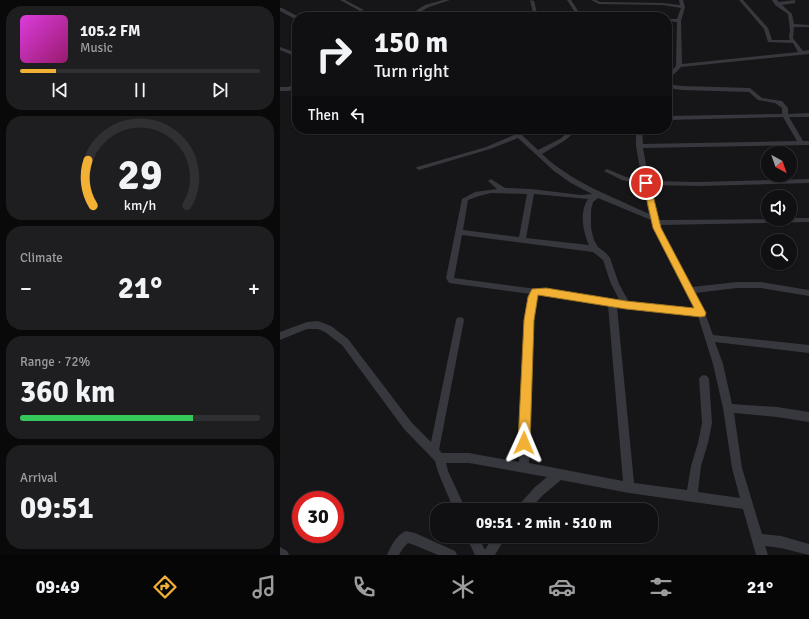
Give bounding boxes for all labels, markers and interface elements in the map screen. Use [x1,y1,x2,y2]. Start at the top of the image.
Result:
text: 105.2 FM [80,22,141,40]
text: 150 m [374,26,448,60]
icon: right [308,28,360,80]
text: Music [80,40,113,56]
text: Turn right [374,60,449,82]
icon: previous [49,79,71,101]
icon: pause [129,79,151,101]
icon: next [209,79,231,101]
icon: left [347,104,369,126]
text: Then [308,106,339,124]
north arrow [761,146,797,182]
map controls [761,146,797,270]
text: 29 [118,150,162,201]
pin [629,166,663,200]
icon: arrive [635,172,657,194]
button: sound [761,190,797,226]
text: km/h [124,196,156,213]
button: search [761,234,797,270]
text: Climate [20,250,63,266]
text: 21° [118,270,162,307]
text: − [20,275,32,302]
text: + [248,275,260,302]
text: Range · 72% [20,354,90,370]
text: 360 km [20,374,115,411]
position arrow [503,422,545,464]
text: Arrival [20,470,57,486]
text: 09:51 [20,490,94,527]
speed limit sign: 30 [292,491,344,543]
text: 09:51 · 2 min · 510 m [476,514,612,532]
icon: directions [151,573,179,601]
icon: music [250,573,278,601]
icon: phone [350,573,378,601]
icon: climate [449,573,477,601]
icon: car [548,573,576,601]
icon: filters [647,573,675,601]
text: 09:49 [36,576,80,598]
text: 21° [747,576,773,598]

